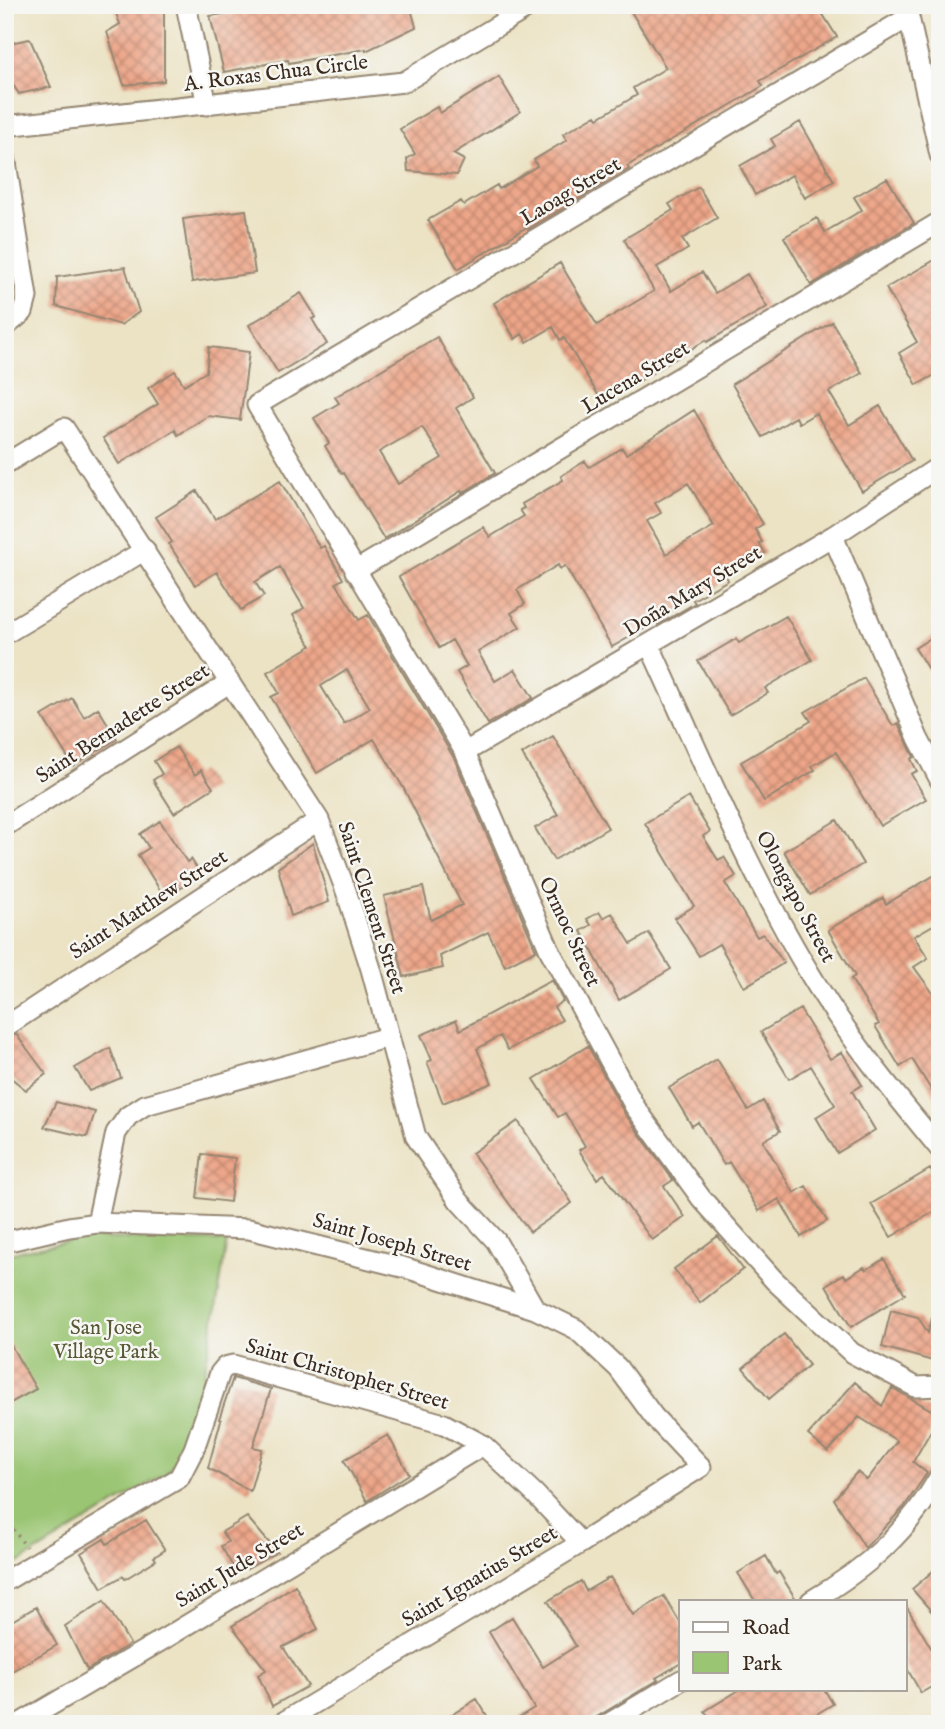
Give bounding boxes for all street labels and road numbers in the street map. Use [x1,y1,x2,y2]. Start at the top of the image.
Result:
street label: A. Roxas Chua Circle [181,49,370,99]
street label: Laoag Street [516,151,626,233]
street label: Lucena Street [577,335,695,421]
street label: Doña Mary Street [619,540,767,644]
street label: Saint Bernadette Street [31,658,215,790]
street label: Saint Clement Street [330,818,412,998]
street label: Olongapo Street [749,826,841,968]
street label: Saint Matthew Street [65,844,233,966]
street label: Ormoc Street [532,873,606,991]
street label: Saint Joseph Street [309,1207,475,1279]
street label: Saint Christopher Street [242,1333,452,1417]
street label: Saint Jude Street [171,1517,309,1615]
street label: Saint Ignatius Street [397,1520,563,1634]

